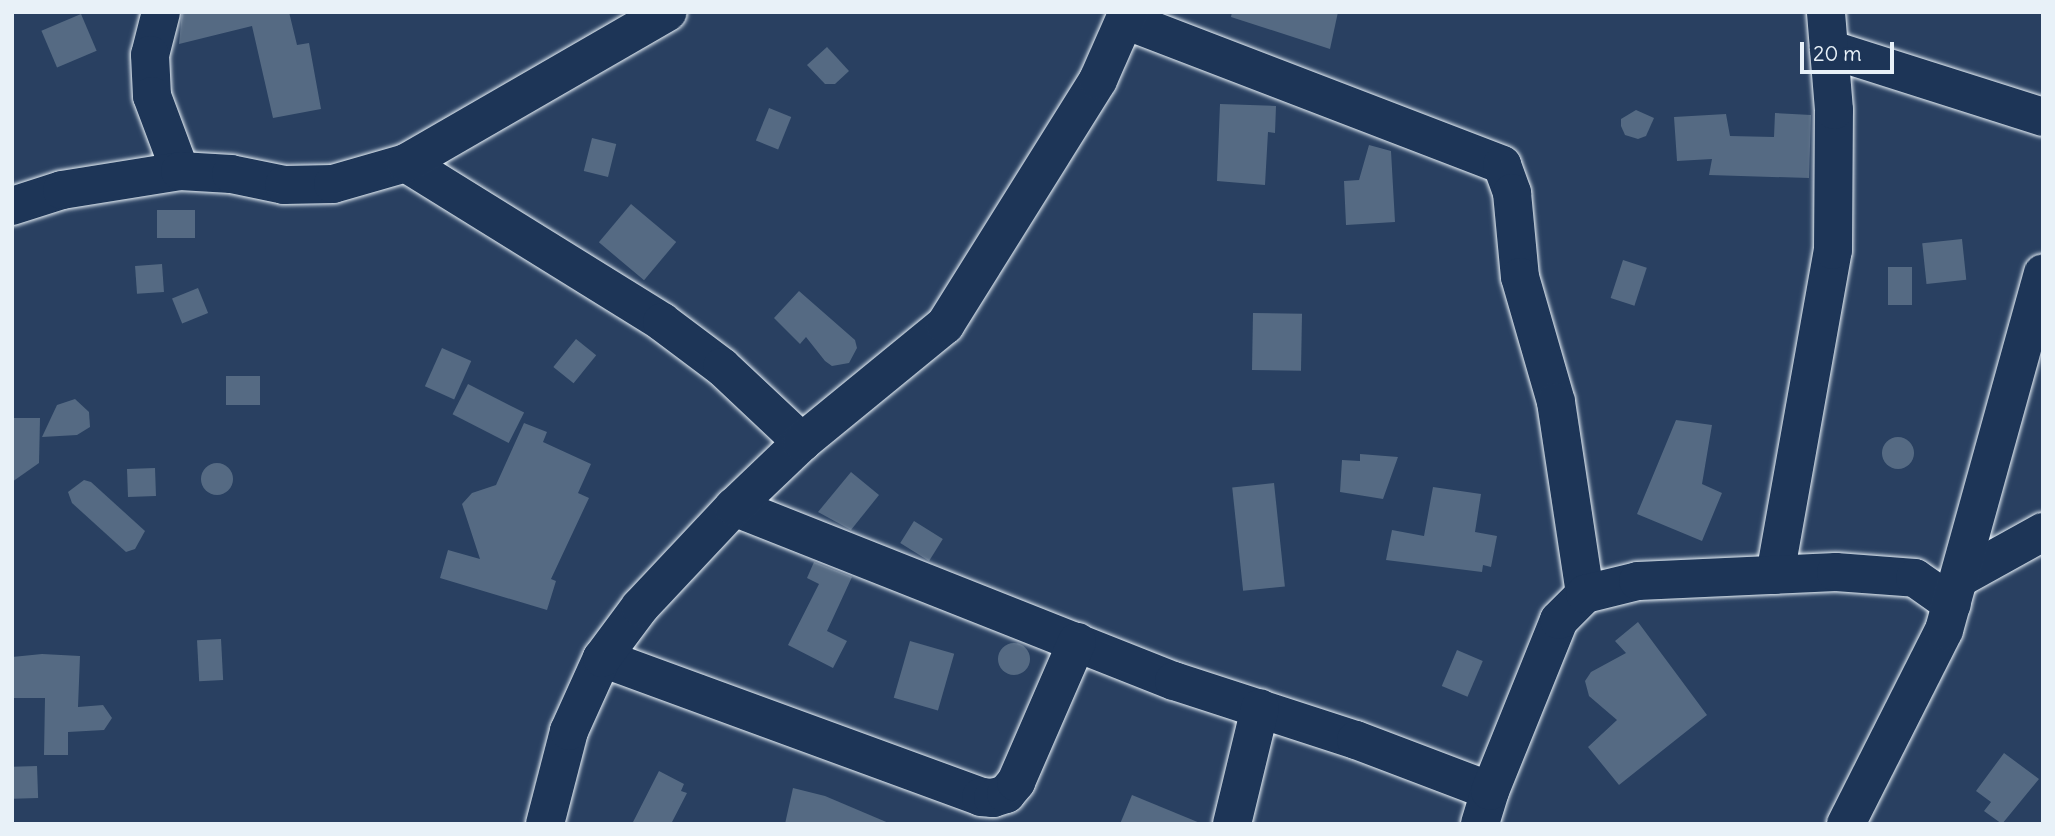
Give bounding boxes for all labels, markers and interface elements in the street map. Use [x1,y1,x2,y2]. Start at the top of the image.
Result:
scale bar [1803,28,1898,72]
text: 20 m [1813,40,1862,67]

